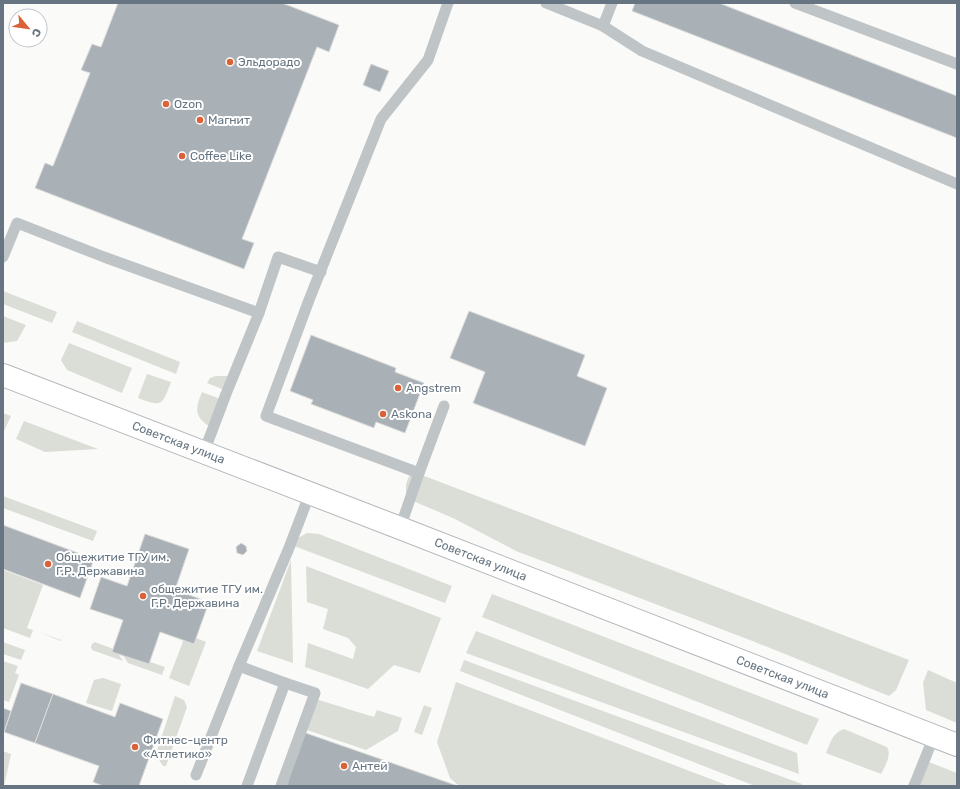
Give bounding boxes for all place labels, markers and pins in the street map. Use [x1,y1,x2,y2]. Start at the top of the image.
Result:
place label: Эльдорадо [238,55,301,69]
marker: Эльдорадо [225,57,235,67]
place label: Ozon [174,97,202,111]
marker: Ozon [161,99,171,109]
place label: Магнит [208,113,250,127]
marker: Магнит [195,115,205,125]
place label: Coffee Like [190,149,252,163]
marker: Coffee Like [177,151,187,161]
place label: Angstrem [406,381,461,395]
marker: Angstrem [393,383,403,393]
place label: Askona [391,407,432,421]
marker: Askona [378,409,388,419]
place label: Общежитие ТГУ им. Г.Р. Державина [56,550,169,578]
marker: Общежитие ТГУ им. Г.Р. Державина [43,559,53,569]
place label: общежитие ТГУ им. Г.Р. Державина [151,582,263,610]
marker: общежитие ТГУ им. Г.Р. Державина [138,591,148,601]
place label: Фитнес-центр «Атлетико» [143,733,228,761]
marker: Фитнес-центр «Атлетико» [130,742,140,752]
place label: Антей [352,759,388,773]
marker: Антей [339,761,349,771]

